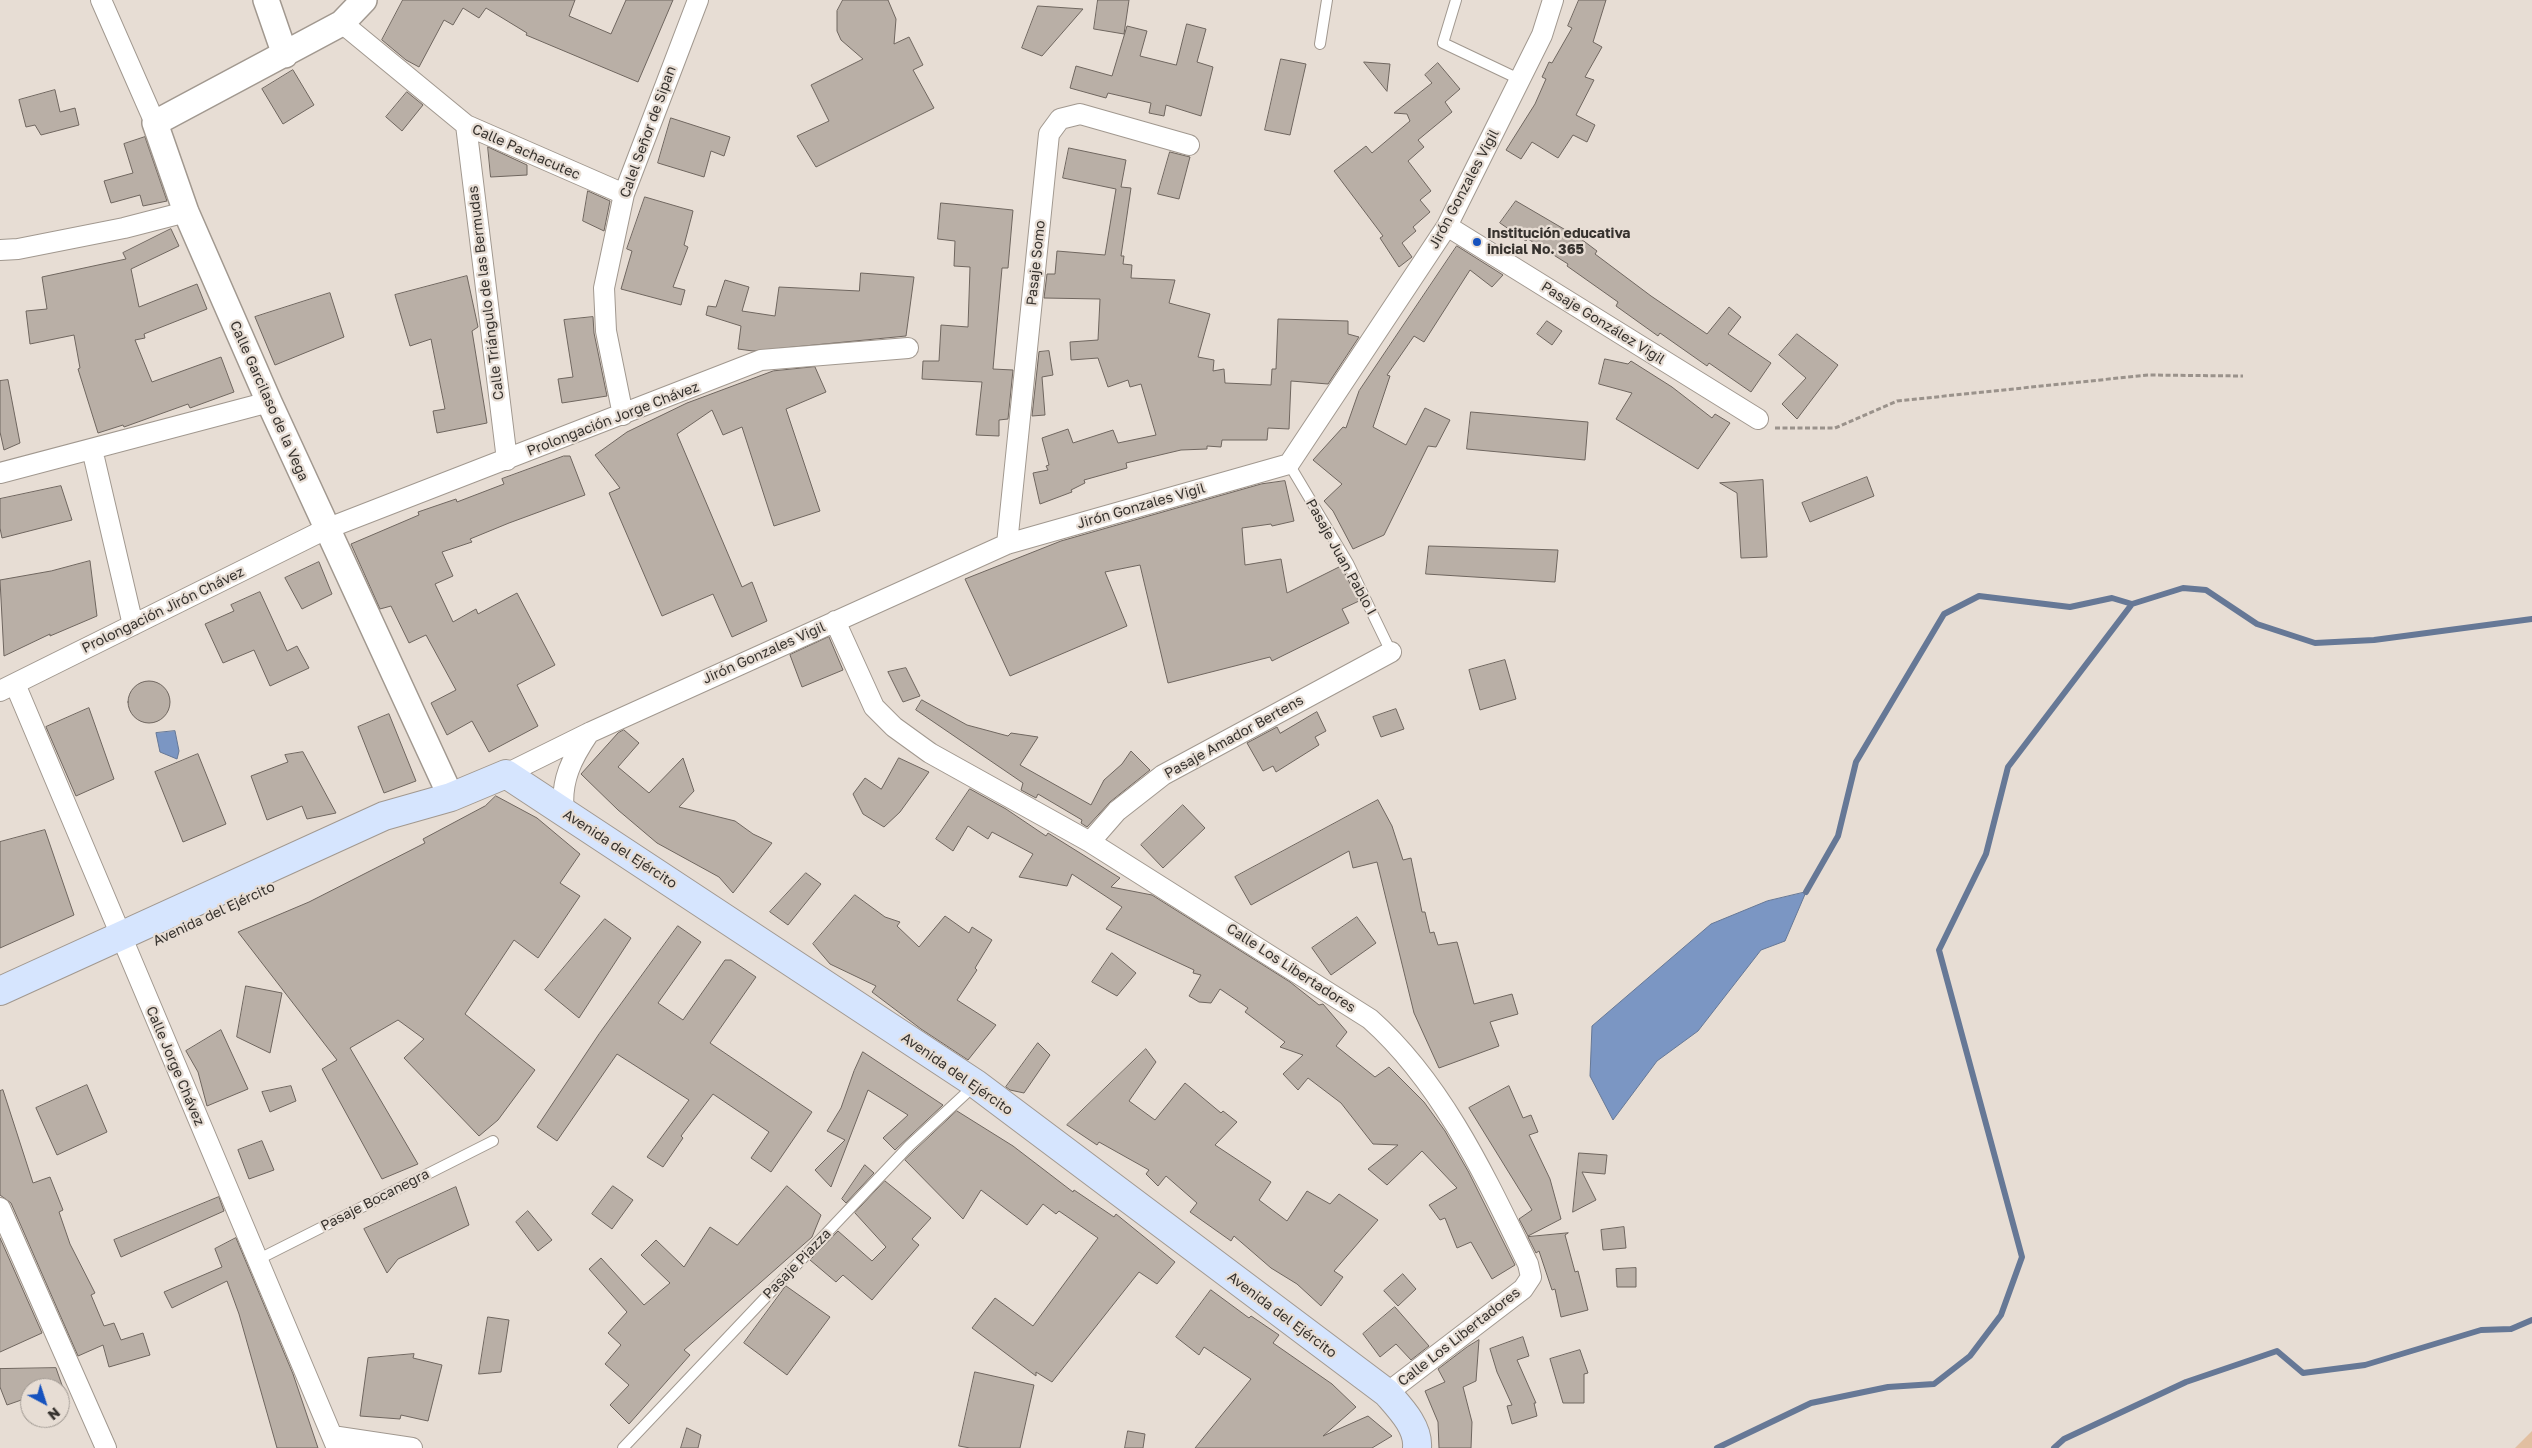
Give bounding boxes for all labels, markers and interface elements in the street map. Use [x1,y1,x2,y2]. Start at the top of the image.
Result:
street label: Calel Señor de Sipan [616,64,680,200]
street label: Calle Pachacutec [469,121,583,183]
street label: Jirón Gonzales Vigil [1425,127,1503,251]
street label: Calle Triángulo de las Bermudas [465,185,507,401]
street label: Pasaje Somo [1023,219,1049,307]
place label: Institución educativa inicial No. 365 [1487,226,1630,258]
marker: Institución educativa inicial No. 365 [1471,236,1483,248]
street label: Pasaje González Vigil [1538,278,1668,368]
street label: Calle Garcilaso de la Vega [226,318,312,484]
street label: Prolongación Jorge Chávez [525,378,701,460]
street label: Jirón Gonzales Vigil [1075,480,1207,532]
street label: Pasaje Juan Pablo I [1302,496,1380,618]
street label: Prolongación Jirón Chávez [79,563,247,657]
street label: Jirón Gonzales Vigil [700,618,828,688]
street label: Pasaje Amador Bertens [1162,692,1306,782]
street label: Avenida del Ejército [560,806,680,892]
street label: Avenida del Ejército [150,878,278,950]
street label: Calle Los Libertadores [1223,920,1359,1016]
street label: Calle Jorge Chávez [142,1004,208,1128]
street label: Avenida del Ejército [898,1029,1016,1119]
street label: Pasaje Bocanegra [318,1165,432,1235]
street label: Pasaje Piazza [759,1226,835,1302]
street label: Avenida del Ejército [1224,1268,1340,1362]
street label: Calle Los Libertadores [1394,1284,1524,1390]
north arrow [20,1378,70,1428]
text: N [45,1404,64,1424]

